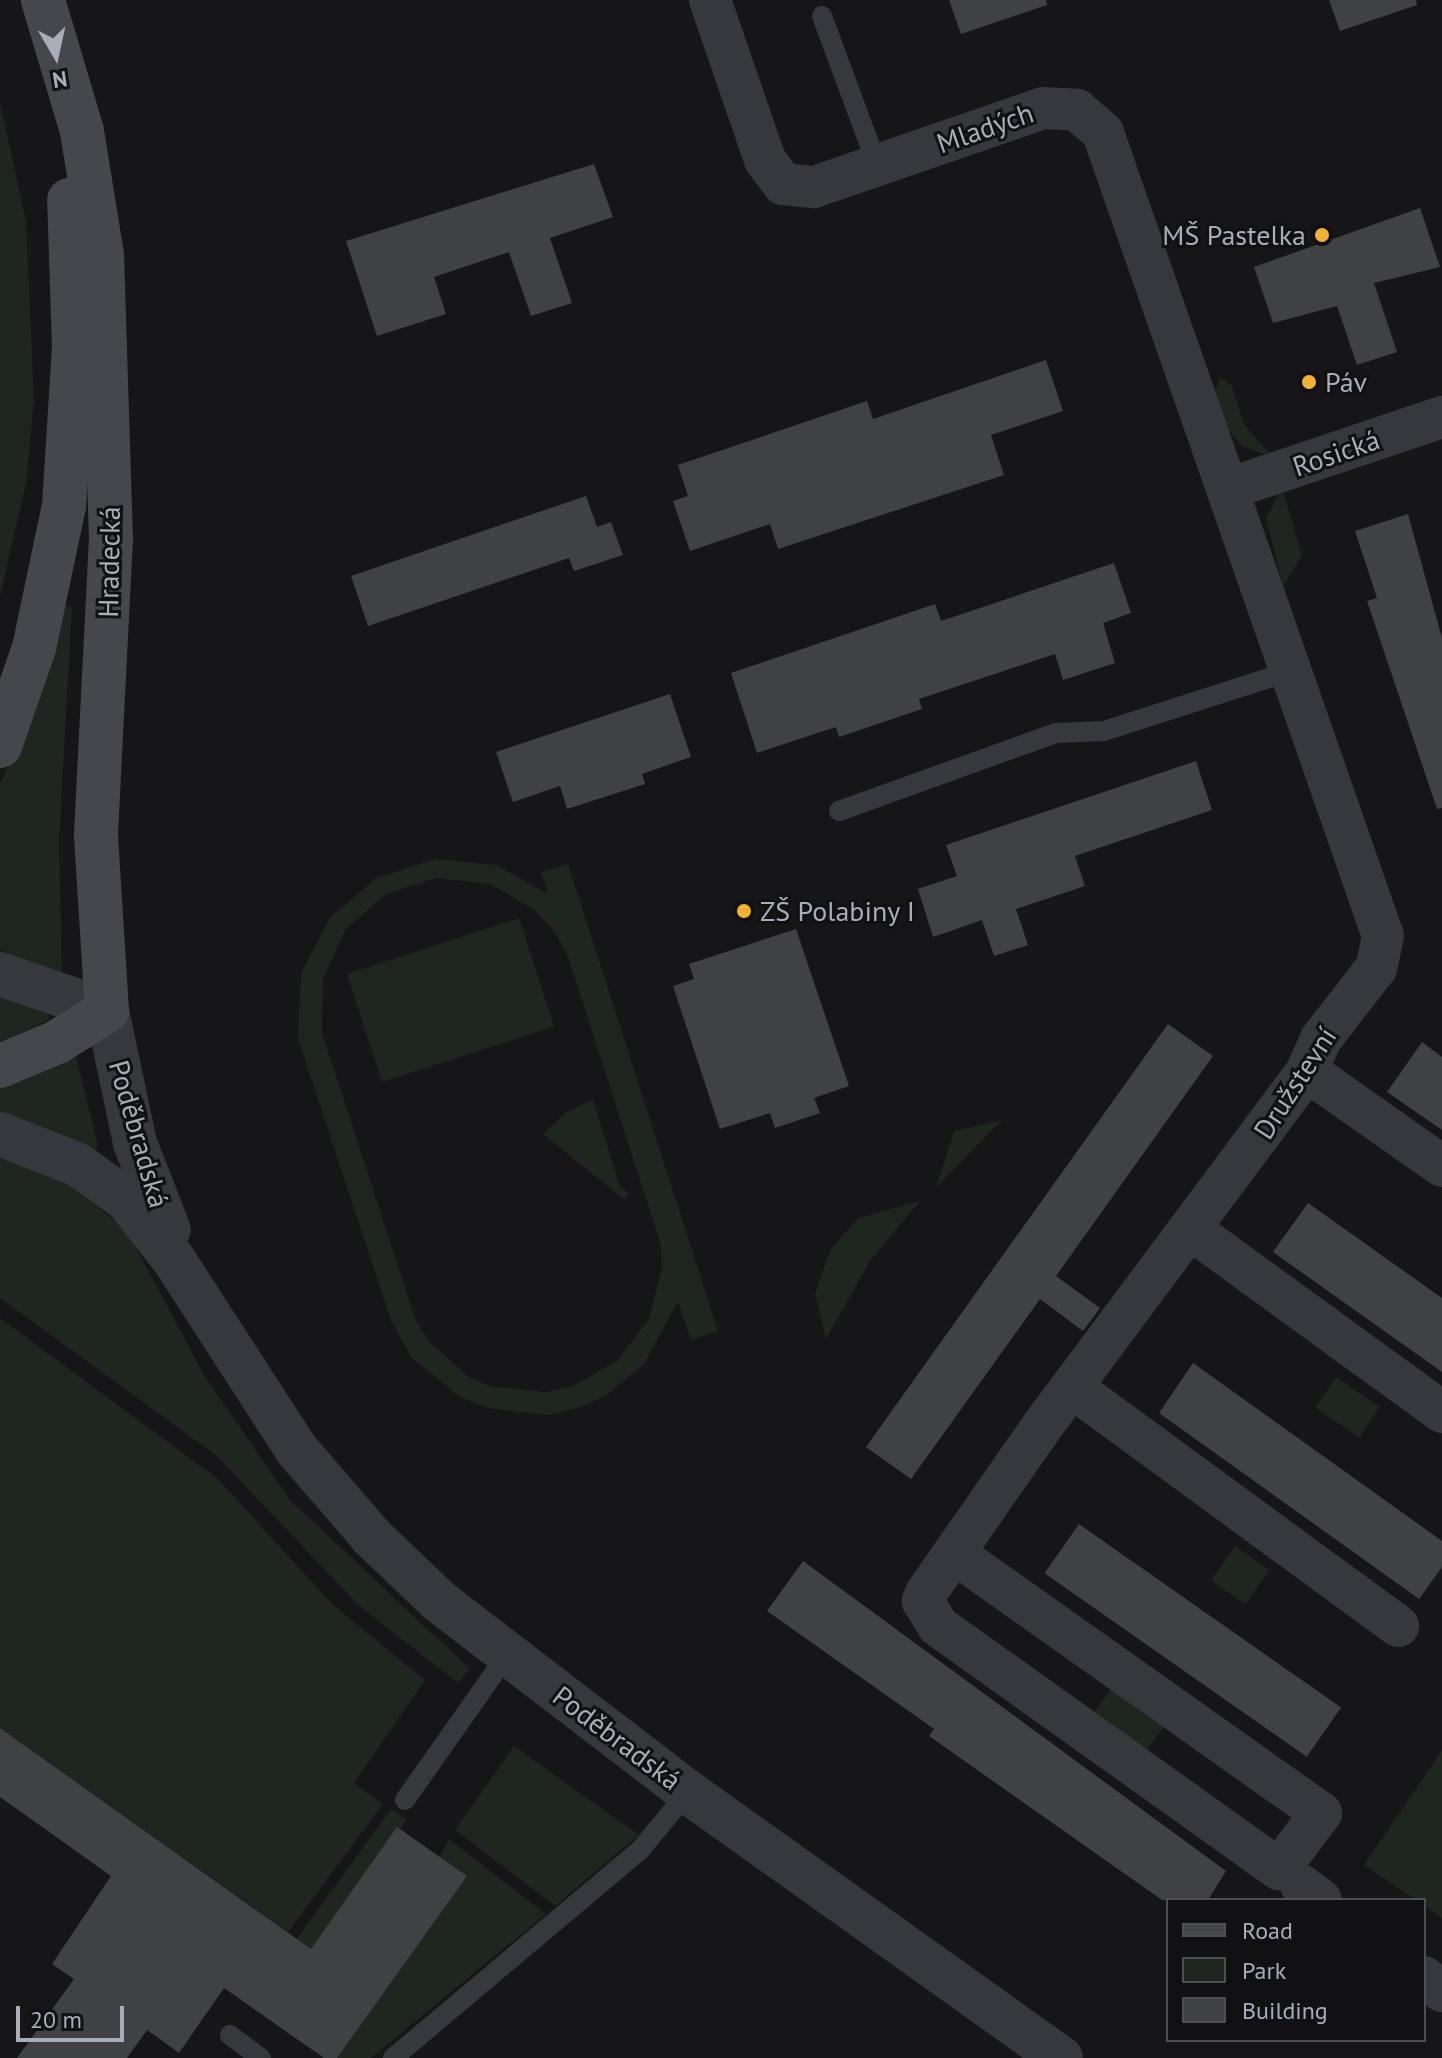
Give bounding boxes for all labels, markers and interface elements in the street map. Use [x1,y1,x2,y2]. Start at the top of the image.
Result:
north arrow [16,16,96,96]
text: N [50,65,69,95]
street label: Mladých [932,96,1038,160]
place label: MŠ Pastelka [1162,218,1306,252]
marker: MŠ Pastelka [1313,226,1331,244]
place label: Páv [1325,365,1367,399]
marker: Páv [1300,373,1318,391]
street label: Rosická [1288,423,1384,483]
street label: Hradecká [91,506,127,618]
place label: ZŠ Polabiny I [760,894,916,928]
marker: ZŠ Polabiny I [735,902,753,920]
street label: Družstevní [1247,1021,1343,1145]
street label: Poděbradská [102,1056,176,1212]
street label: Poděbradská [546,1679,688,1797]
legend [1166,1898,1426,2042]
text: Road [1242,1915,1293,1946]
text: Park [1242,1955,1286,1986]
scale bar [20,1990,128,2040]
text: Building [1242,1995,1328,2026]
text: 20 m [30,2004,82,2035]

